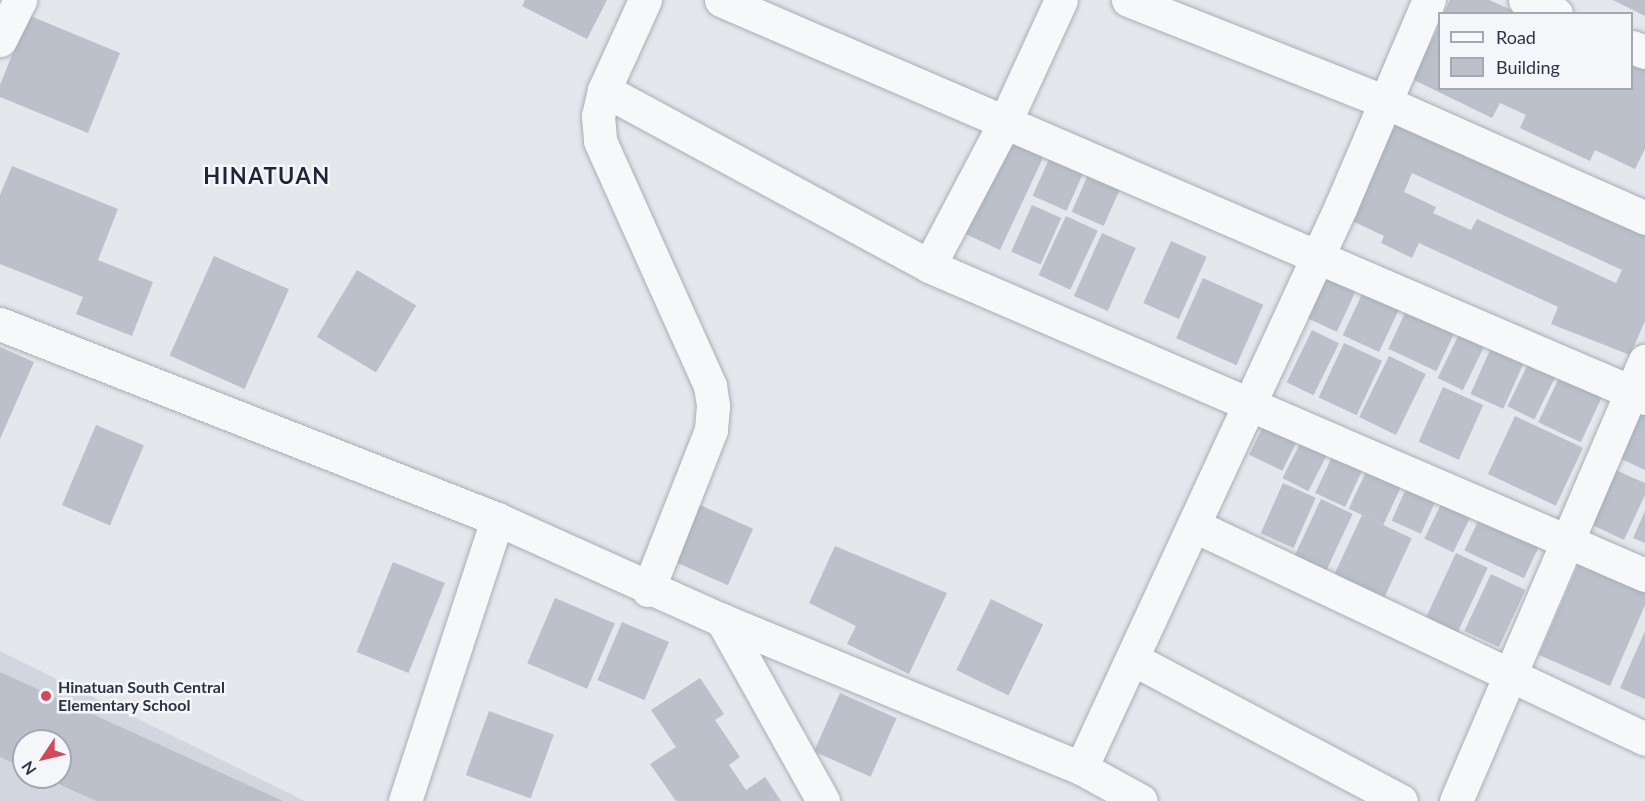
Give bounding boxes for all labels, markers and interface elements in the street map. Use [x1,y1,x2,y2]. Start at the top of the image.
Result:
legend [1438,12,1633,90]
text: Road [1496,26,1536,48]
text: Building [1496,56,1560,78]
district label: HINATUAN [203,163,331,189]
place label: Hinatuan South Central Elementary School [58,677,225,715]
marker: Hinatuan South Central Elementary School [39,689,53,703]
north arrow [12,729,72,789]
text: N [17,758,40,779]

